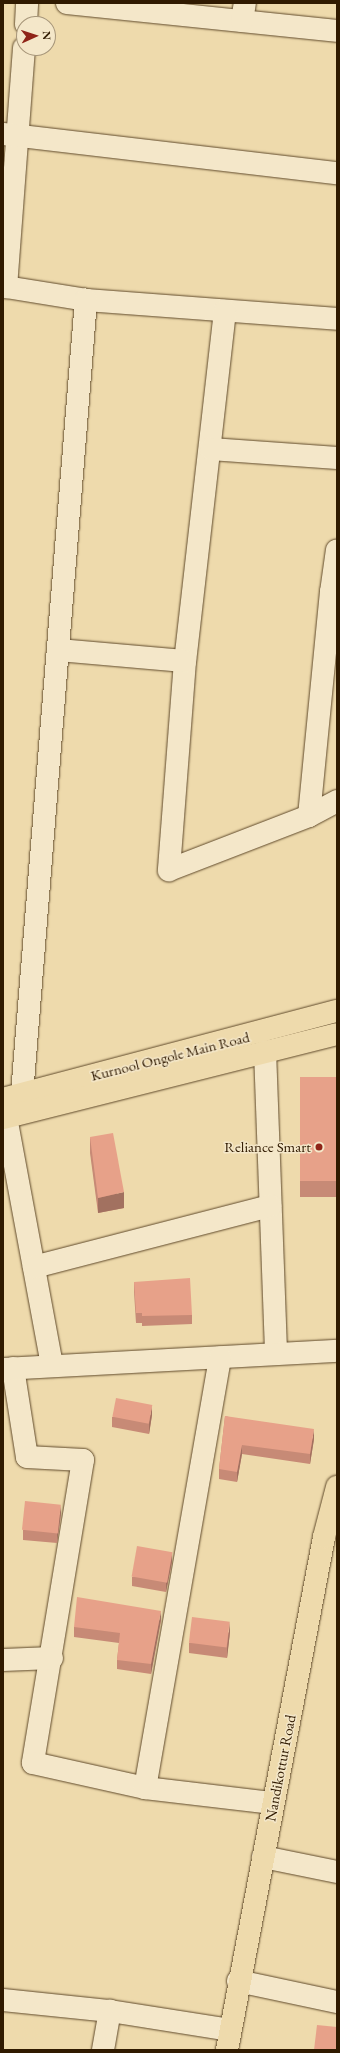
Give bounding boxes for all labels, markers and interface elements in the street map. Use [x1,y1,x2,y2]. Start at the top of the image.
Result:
north arrow [16,16,56,56]
text: N [40,31,54,40]
street label: Kurnool Ongole Main Road [89,1028,251,1084]
place label: Reliance Smart [224,1138,311,1156]
marker: Reliance Smart [314,1142,324,1152]
street label: Nandikottur Road [261,1713,299,1823]

